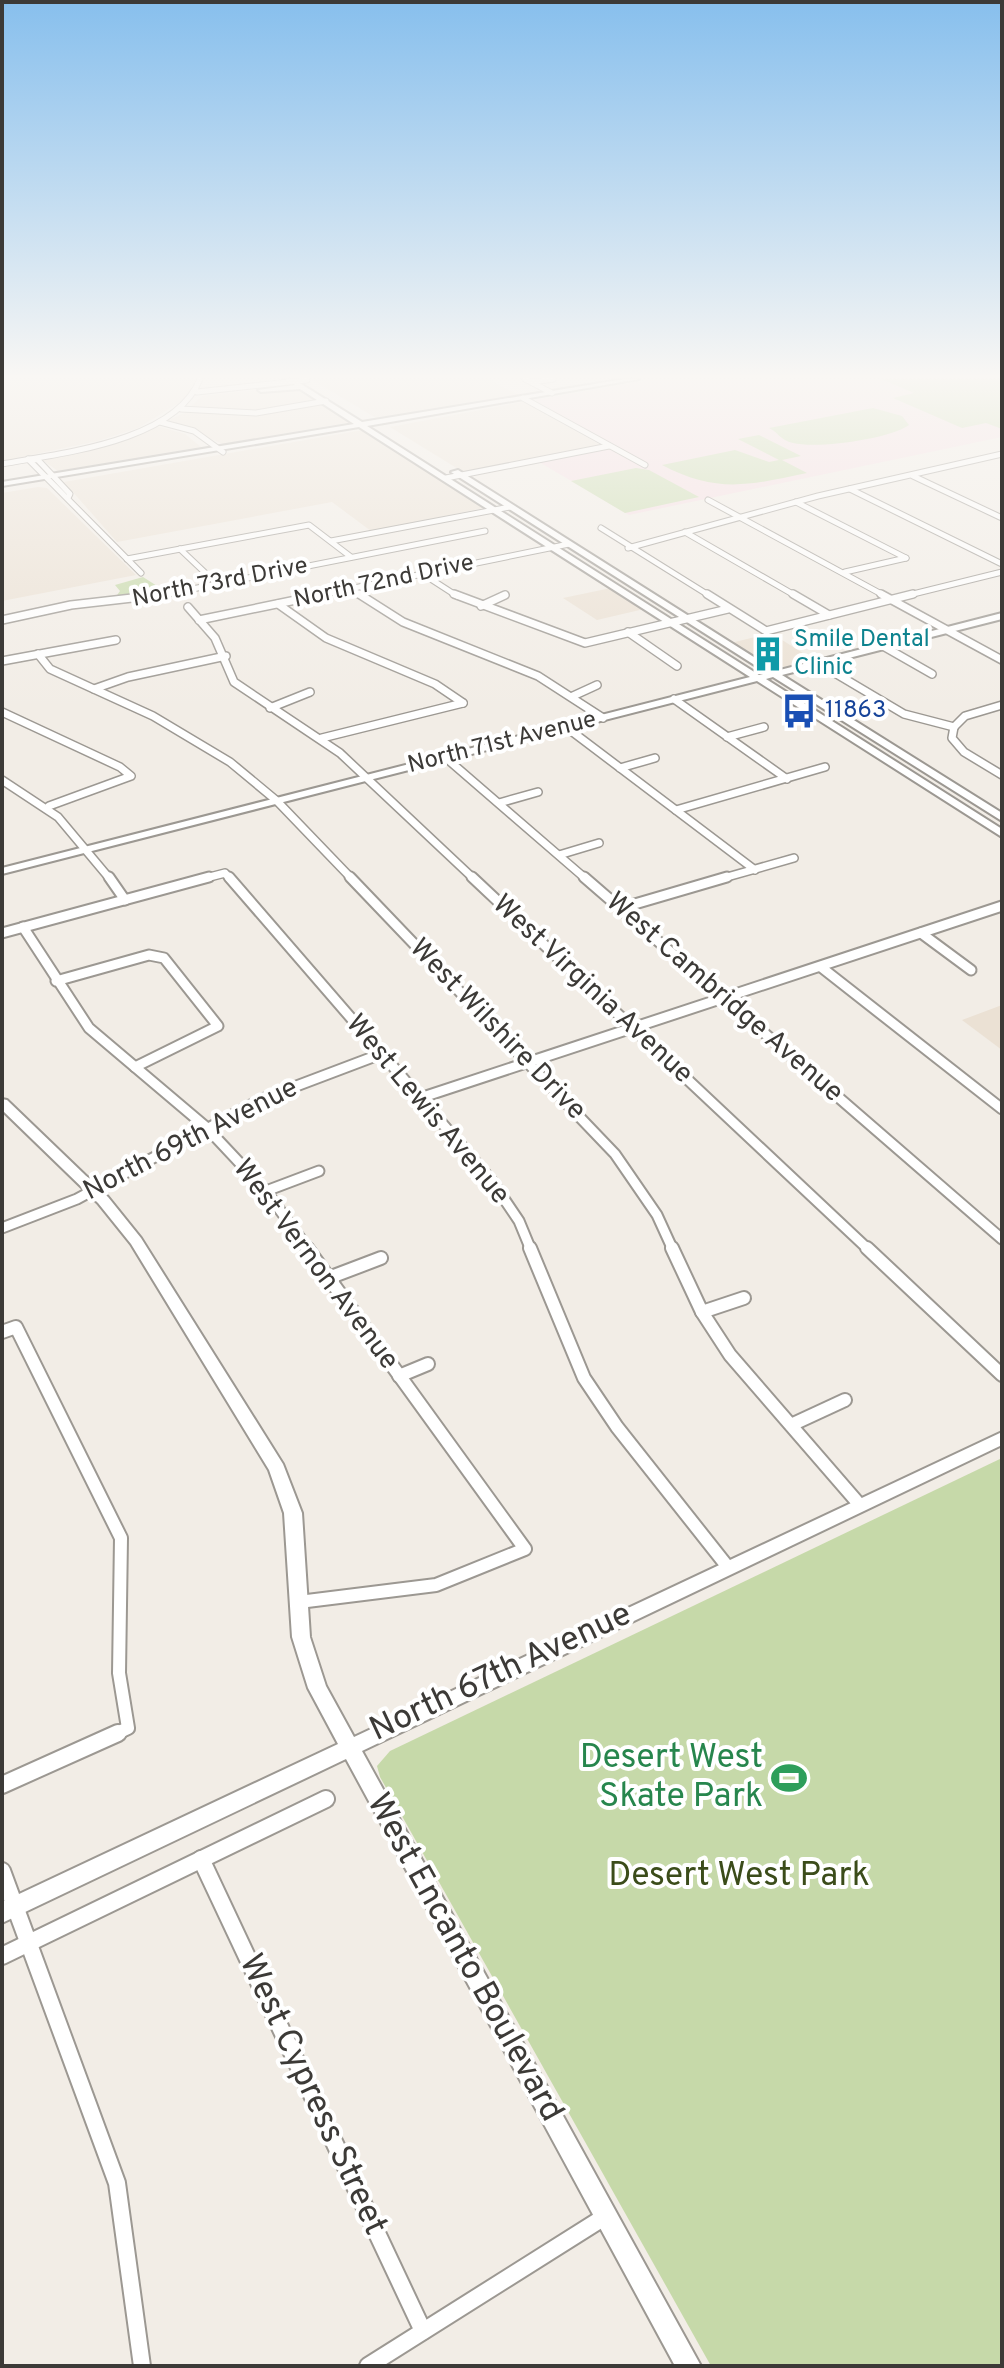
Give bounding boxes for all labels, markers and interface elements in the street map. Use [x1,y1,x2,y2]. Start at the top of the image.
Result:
street label: North 72nd Drive [291,548,477,616]
street label: North 73rd Drive [130,551,310,615]
place label: Smile Dental Clinic [794,625,930,683]
building icon: Smile Dental Clinic [749,635,787,673]
bus stop icon: 11863 [780,692,818,730]
place label: 11863 [825,696,886,726]
street label: North 71st Avenue [405,705,599,781]
street label: West Cambridge Avenue [598,885,850,1111]
street label: West Virginia Avenue [484,888,700,1092]
street label: West Wilshire Drive [401,931,593,1129]
street label: West Lewis Avenue [337,1007,517,1213]
street label: North 69th Avenue [78,1070,304,1210]
street label: West Vernon Avenue [224,1152,406,1378]
street label: North 67th Avenue [363,1594,639,1752]
place label: Desert West Skate Park [580,1737,763,1819]
sports icon: Desert West Skate Park [770,1759,808,1797]
street label: West Encanto Boulevard [356,1786,572,2130]
park label: Desert West Park [608,1855,870,1898]
street label: West Cypress Street [228,1948,396,2242]

